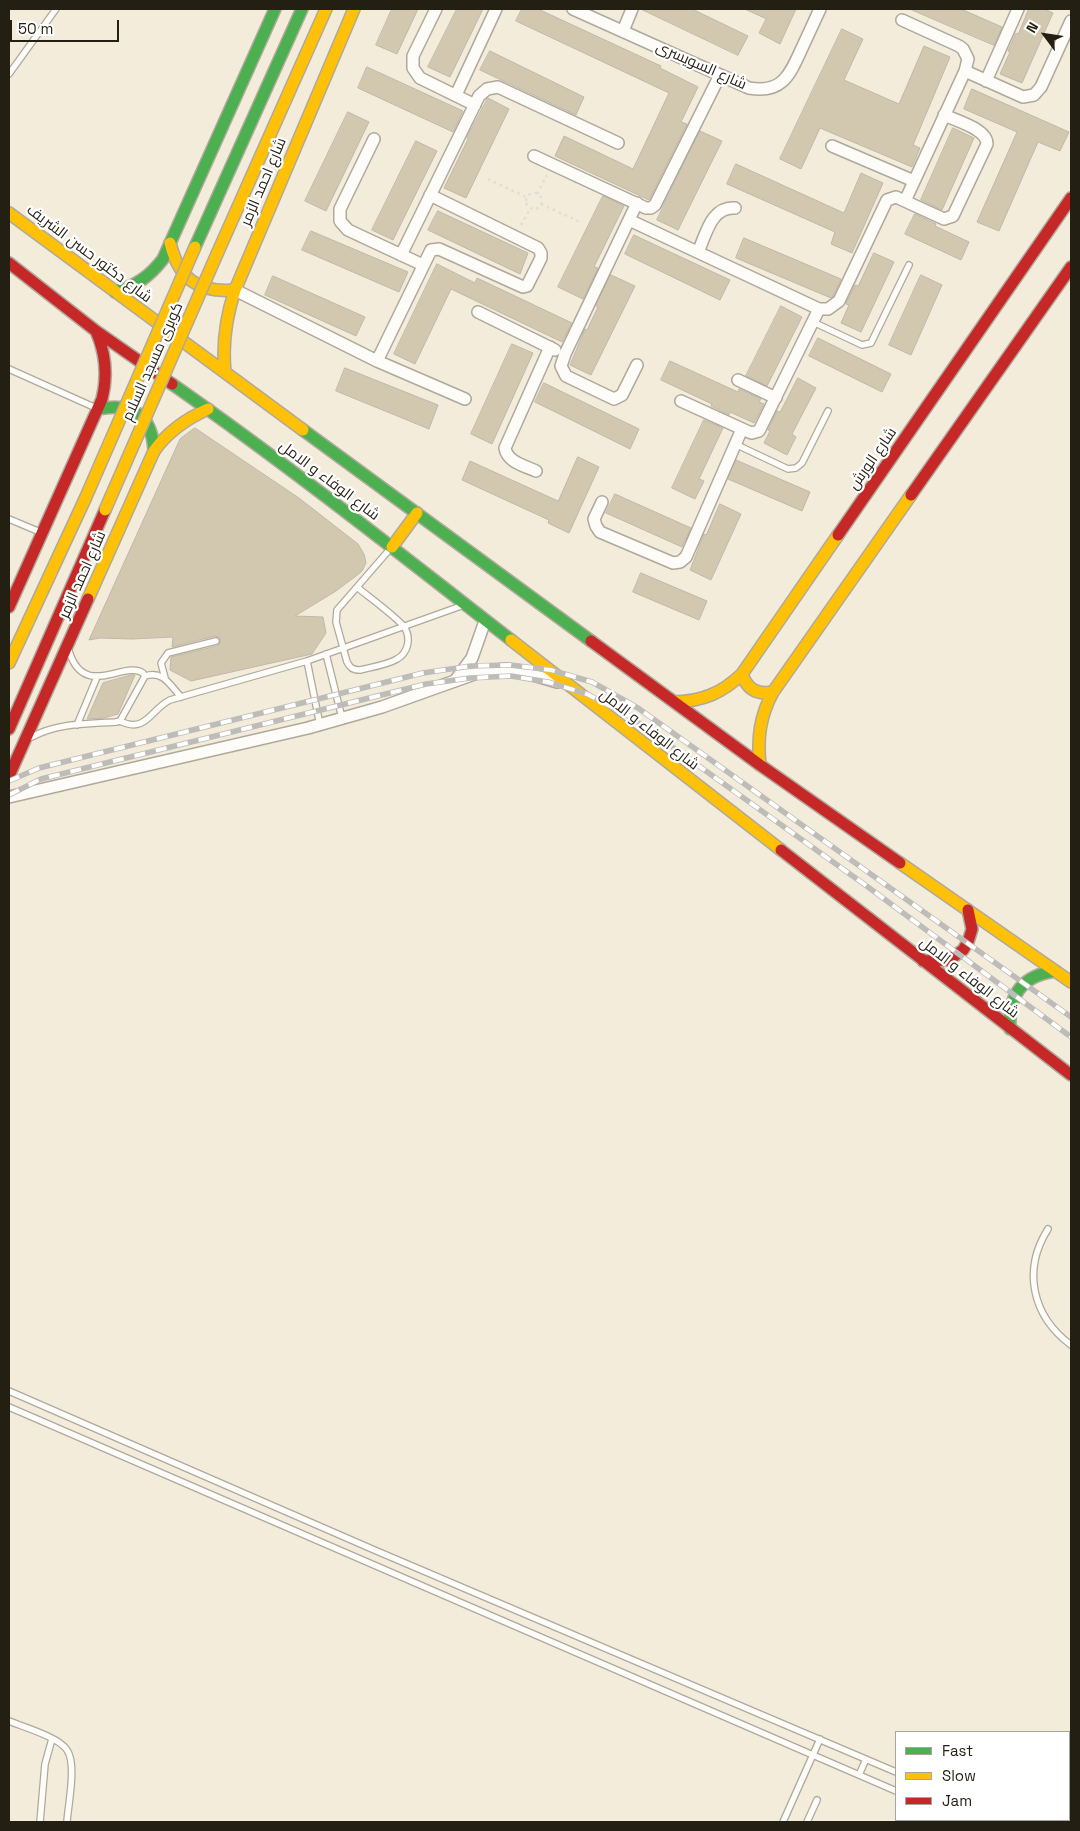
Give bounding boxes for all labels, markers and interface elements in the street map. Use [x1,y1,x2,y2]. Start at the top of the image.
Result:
scale bar [12,10,121,42]
north arrow [1020,10,1070,60]
text: 50 m [18,19,53,38]
text: N [1022,19,1042,36]
street label: شارع السويسرى [653,38,749,94]
street label: شارع احمد الزمر [237,135,291,229]
street label: شارع دكتور حسن الشريف [23,201,155,307]
street label: كوبرى مسجد السلام [119,300,187,424]
street label: شارع الورش [845,424,901,494]
street label: شارع الوفاء و الامل [275,437,383,525]
street label: شارع احمد الزمر [56,528,110,622]
street label: شارع الوفاء و الامل [596,686,702,774]
street label: شارع الوفاء و الامل [916,934,1022,1022]
legend [895,1731,1070,1821]
text: Fast [942,1741,973,1760]
text: Slow [942,1766,976,1785]
text: Jam [942,1791,972,1810]

